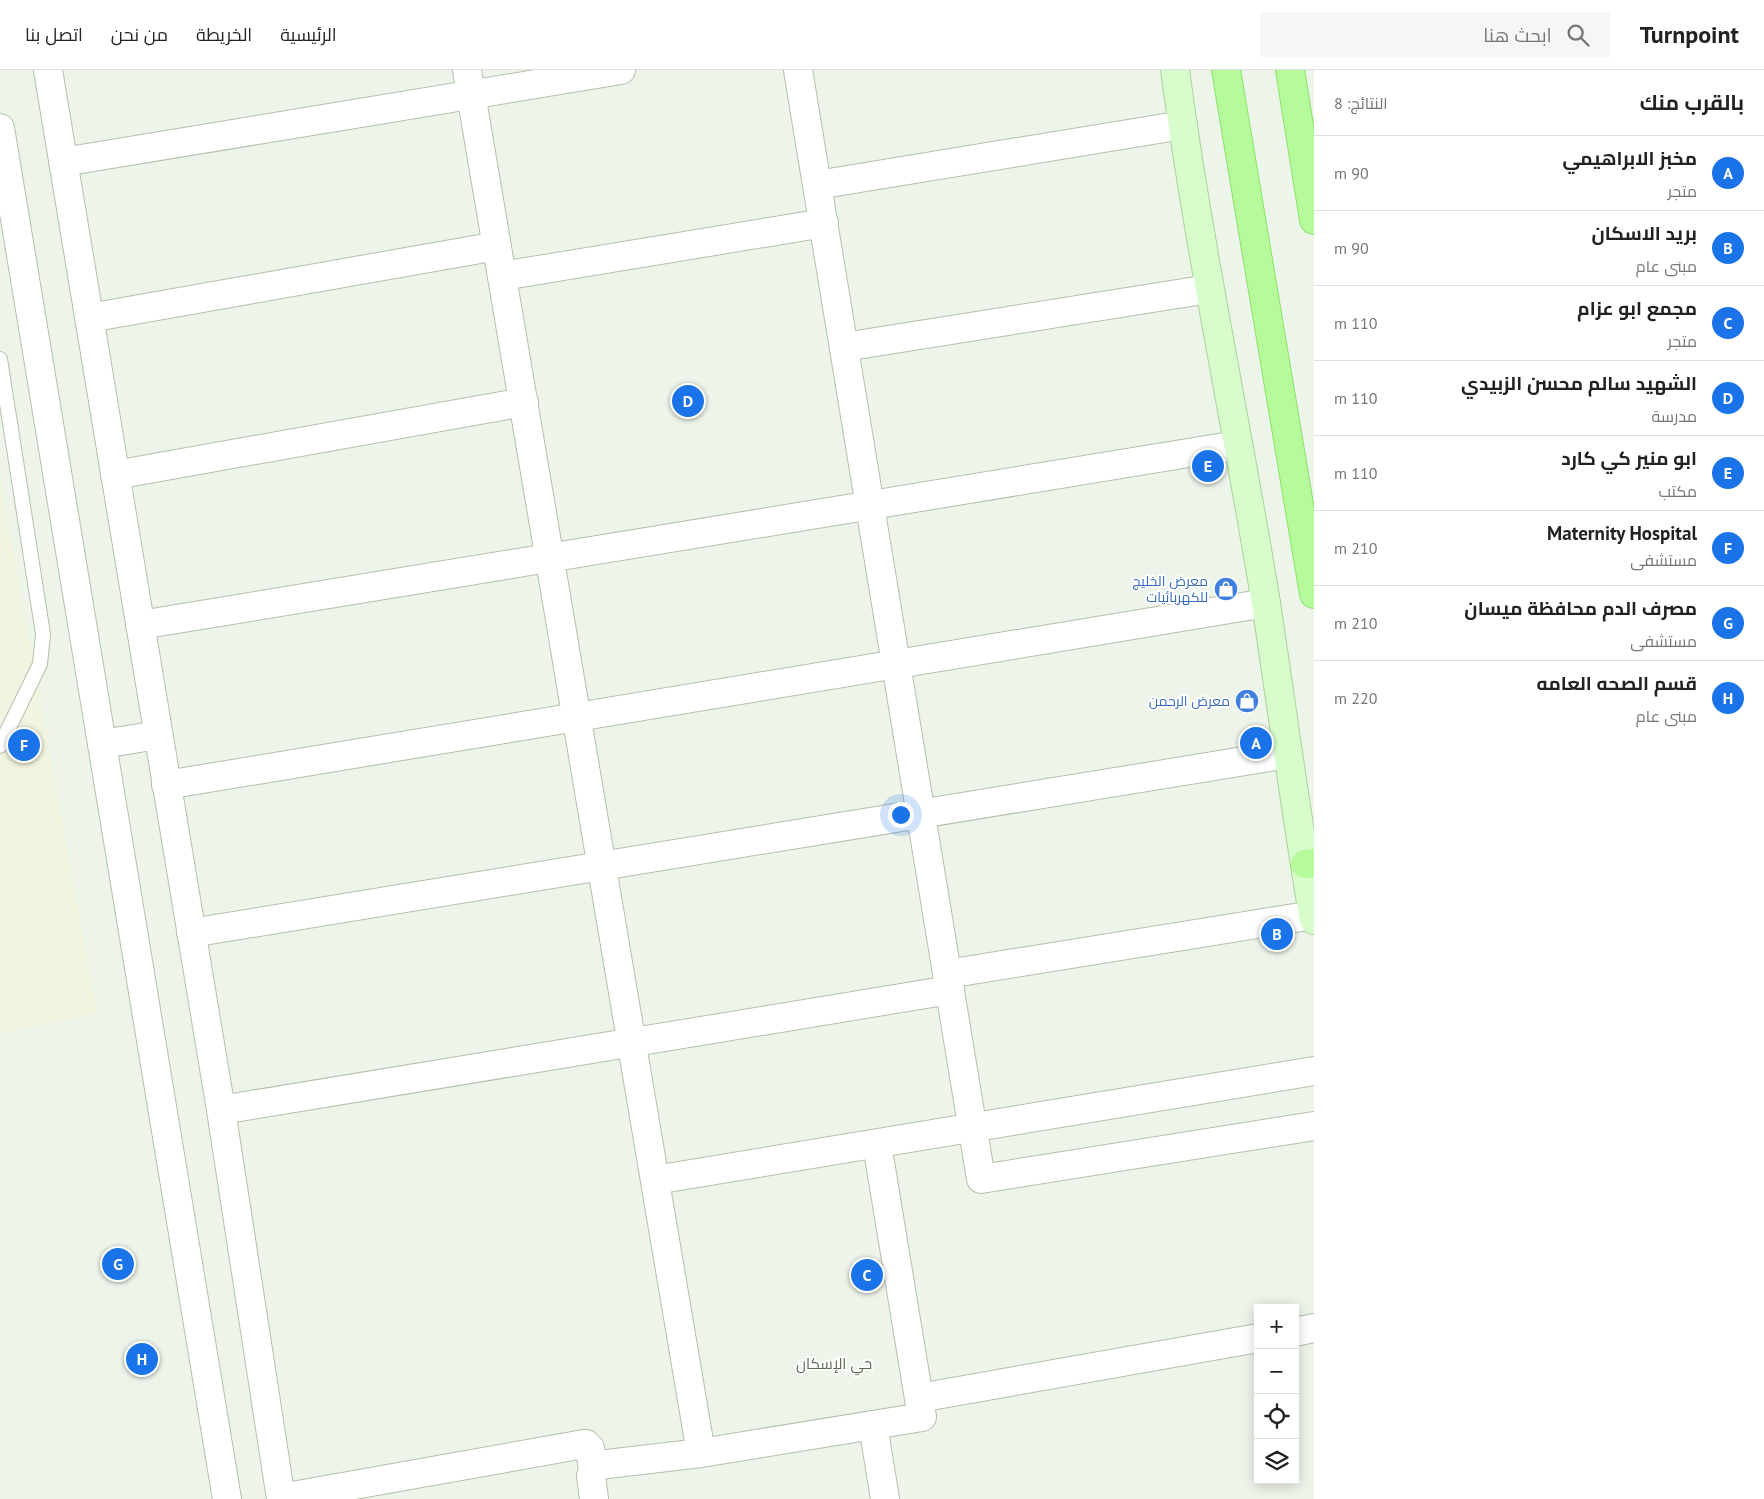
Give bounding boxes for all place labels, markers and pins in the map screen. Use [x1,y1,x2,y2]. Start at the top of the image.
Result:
pin: D [672,382,704,420]
pin: E [1192,447,1224,485]
place label: معرض الخليج للكهربائيات [1132,572,1208,606]
shop icon: معرض الخليج للكهربائيات [1213,576,1239,602]
shop icon: معرض الرحمن [1234,688,1260,714]
place label: معرض الرحمن [1149,692,1230,710]
pin: A [1240,724,1272,762]
pin: F [8,726,40,764]
pin: B [1261,915,1293,953]
pin: G [102,1245,134,1283]
pin: C [851,1256,883,1294]
pin: H [126,1340,158,1378]

